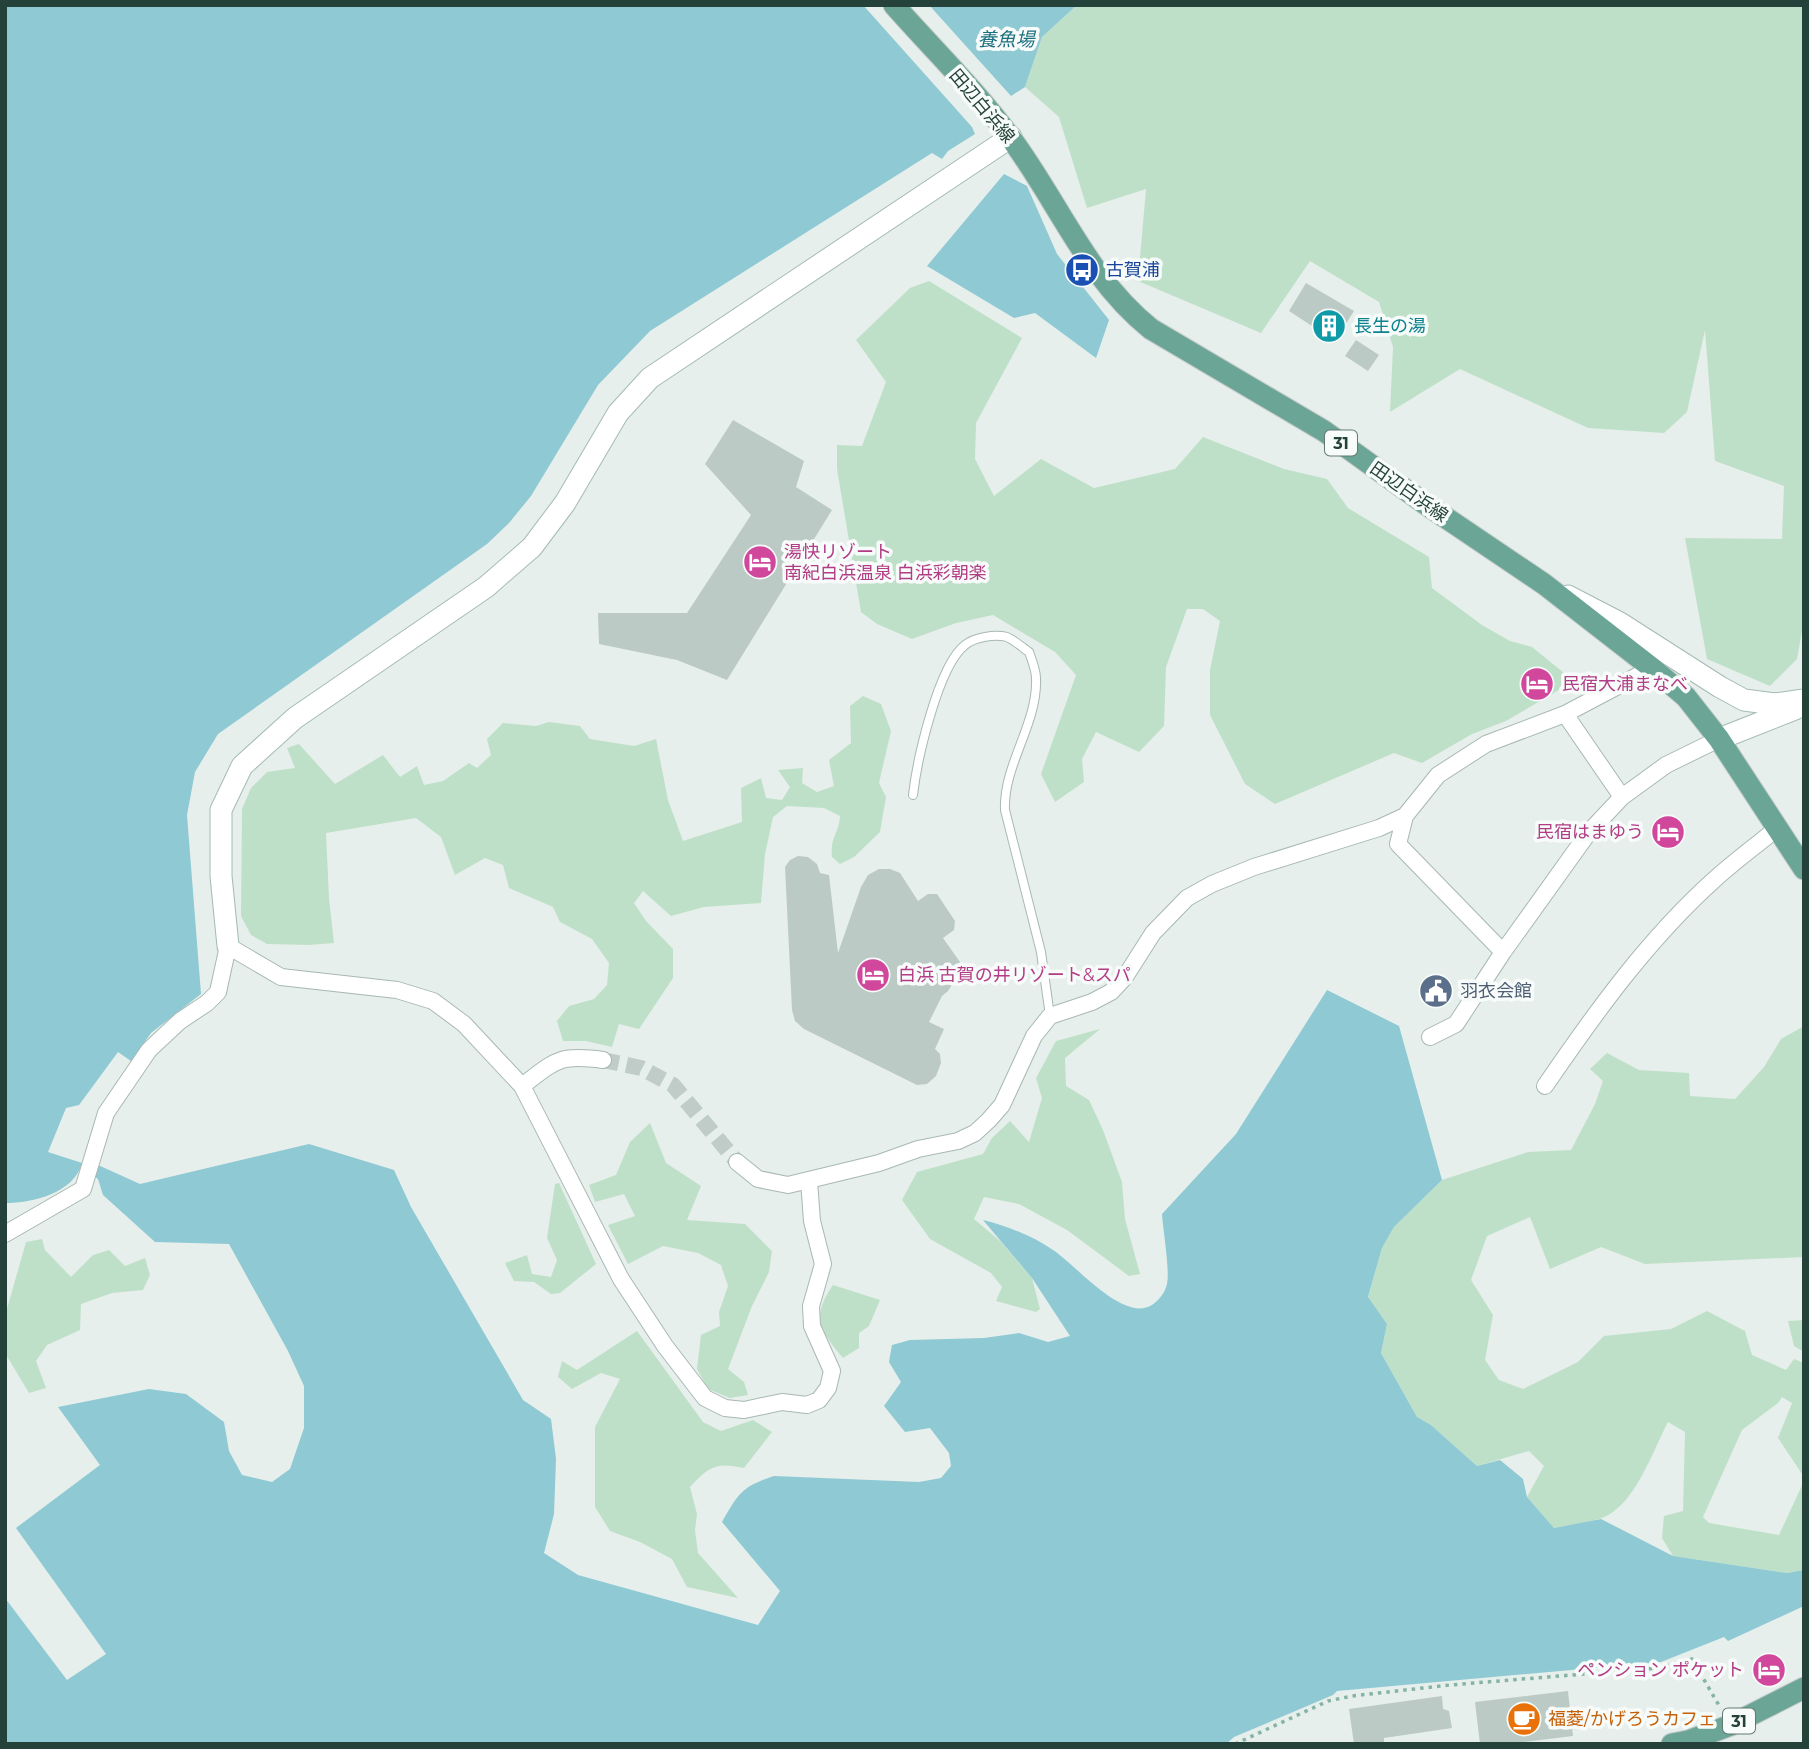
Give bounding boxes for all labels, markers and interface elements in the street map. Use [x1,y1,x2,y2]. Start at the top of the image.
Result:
water label: 養魚場 [977,28,1036,51]
street label: 田辺白浜線 [945,64,1019,148]
bus stop icon: 古賀浦 [1063,251,1101,289]
place label: 古賀浦 [1106,259,1160,281]
building icon: 長生の湯 [1310,307,1348,345]
place label: 長生の湯 [1354,315,1426,337]
road number: 31 [1325,430,1357,456]
street label: 田辺白浜線 [1366,457,1452,527]
place label: 湯快リゾート 南紀白浜温泉 白浜彩朝楽 [784,541,987,584]
hotel icon: 湯快リゾート 南紀白浜温泉 白浜彩朝楽 [741,543,779,581]
hotel icon: 民宿大浦まなべ [1518,665,1556,703]
place label: 民宿大浦まなべ [1562,673,1688,695]
hotel icon: 民宿はまゆう [1649,813,1687,851]
place label: 民宿はまゆう [1536,821,1644,843]
hotel icon: 白浜 古賀の井リゾート&スパ [854,956,892,994]
place label: 白浜 古賀の井リゾート&スパ [898,964,1131,986]
public building icon: 羽衣会館 [1417,972,1455,1010]
place label: 羽衣会館 [1460,980,1532,1002]
hotel icon: ペンション ポケット [1750,1651,1788,1689]
place label: ペンション ポケット [1577,1659,1744,1681]
cafe icon: 福菱/かげろうカフェ [1505,1700,1543,1738]
place label: 福菱/かげろうカフェ [1548,1708,1716,1730]
road number: 31 [1723,1708,1755,1734]

